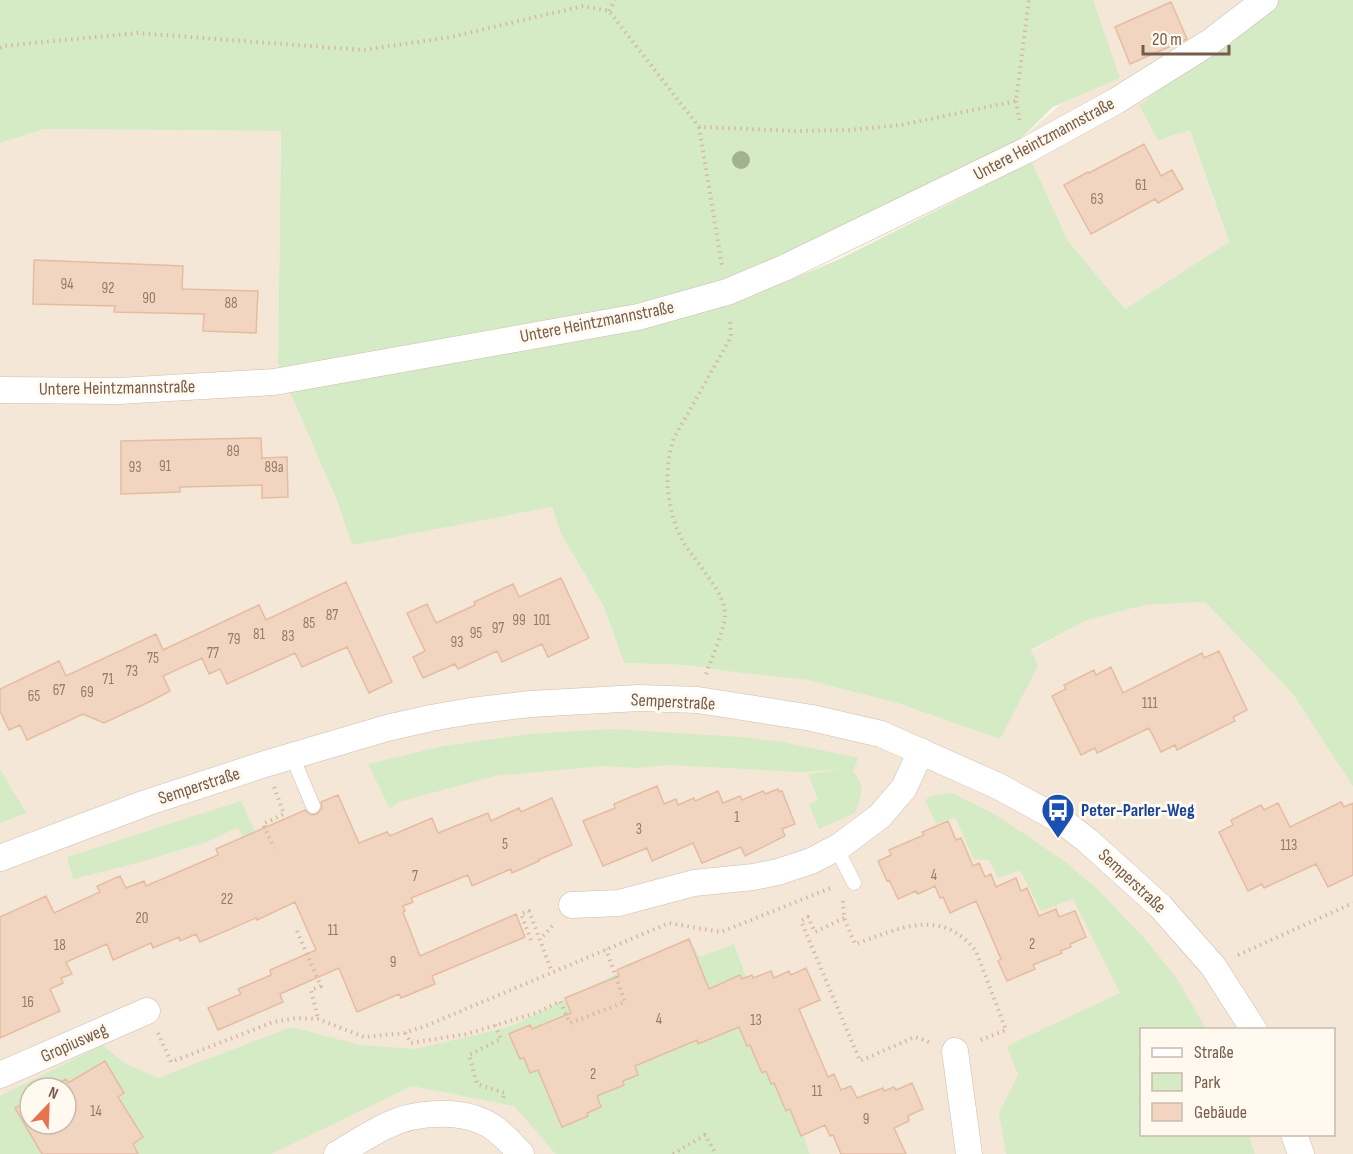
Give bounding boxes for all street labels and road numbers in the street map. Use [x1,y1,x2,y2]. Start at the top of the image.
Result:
street label: Untere Heintzmannstraße [970,93,1118,185]
street label: Untere Heintzmannstraße [518,297,676,347]
street label: Untere Heintzmannstraße [39,376,195,400]
street label: Semperstraße [630,689,716,715]
street label: Semperstraße [156,763,242,809]
street label: Semperstraße [1094,844,1170,918]
street label: Gropiusweg [37,1019,111,1067]

